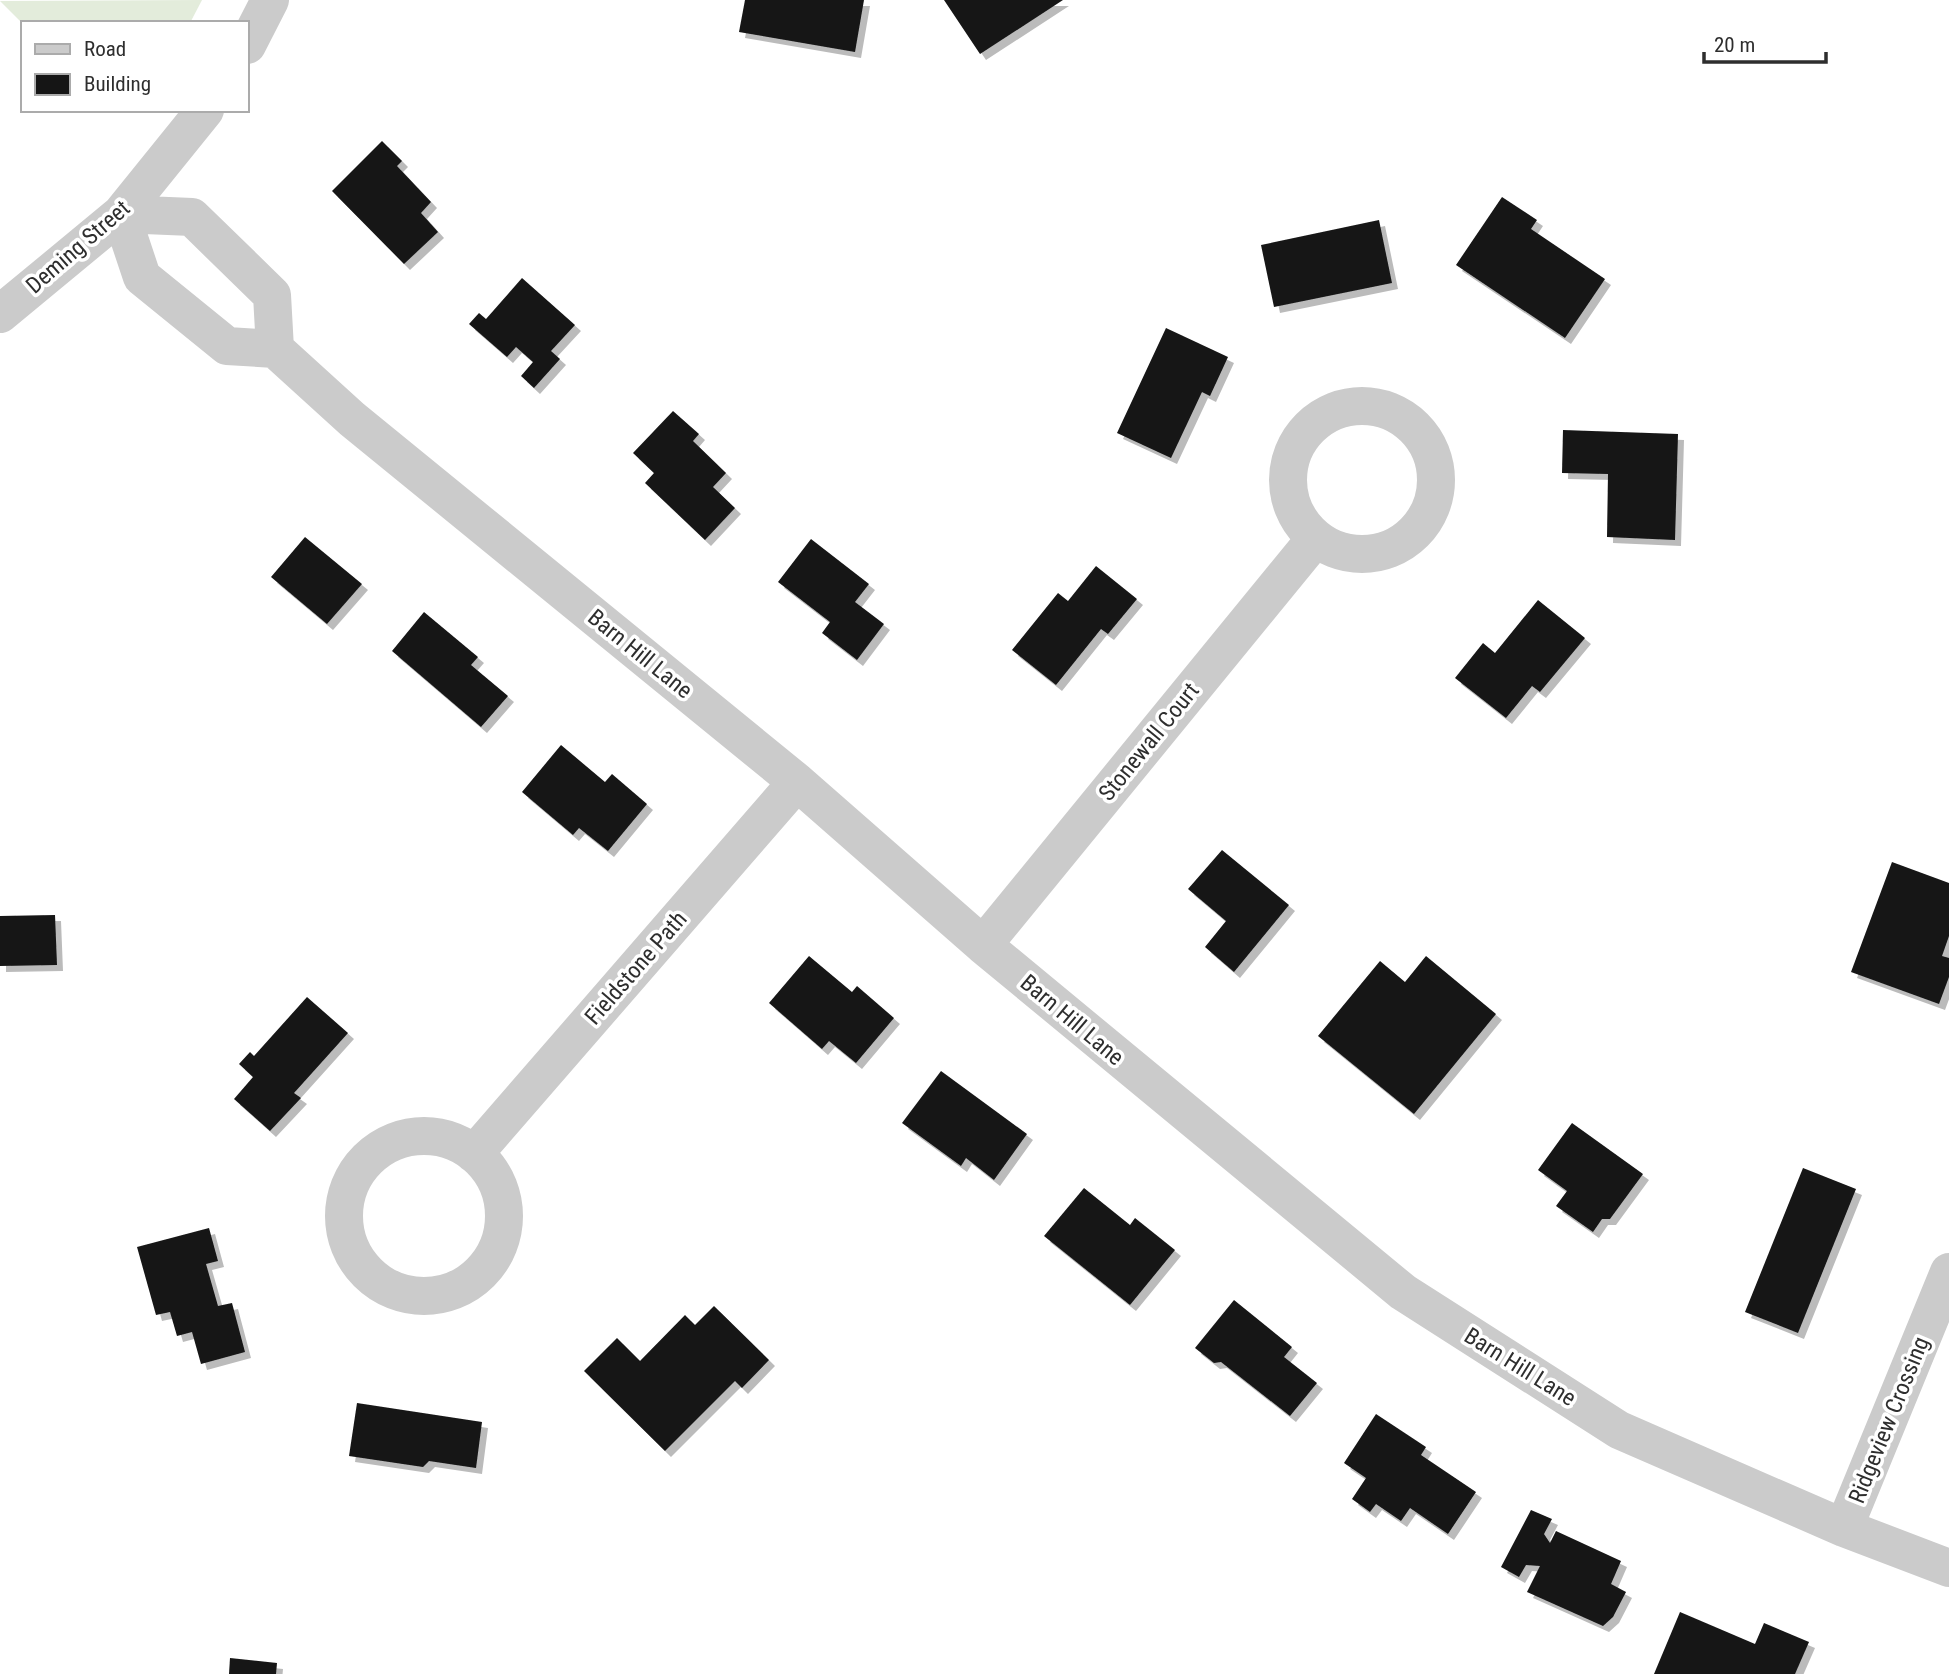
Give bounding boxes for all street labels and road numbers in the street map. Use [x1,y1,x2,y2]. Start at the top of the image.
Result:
street label: Deming Street [21,195,135,299]
street label: Barn Hill Lane [582,604,698,704]
street label: Stonewall Court [1093,678,1205,806]
street label: Fieldstone Path [579,906,693,1030]
street label: Barn Hill Lane [1015,969,1129,1071]
street label: Barn Hill Lane [1459,1322,1581,1412]
street label: Ridgeview Crossing [1843,1333,1935,1507]

